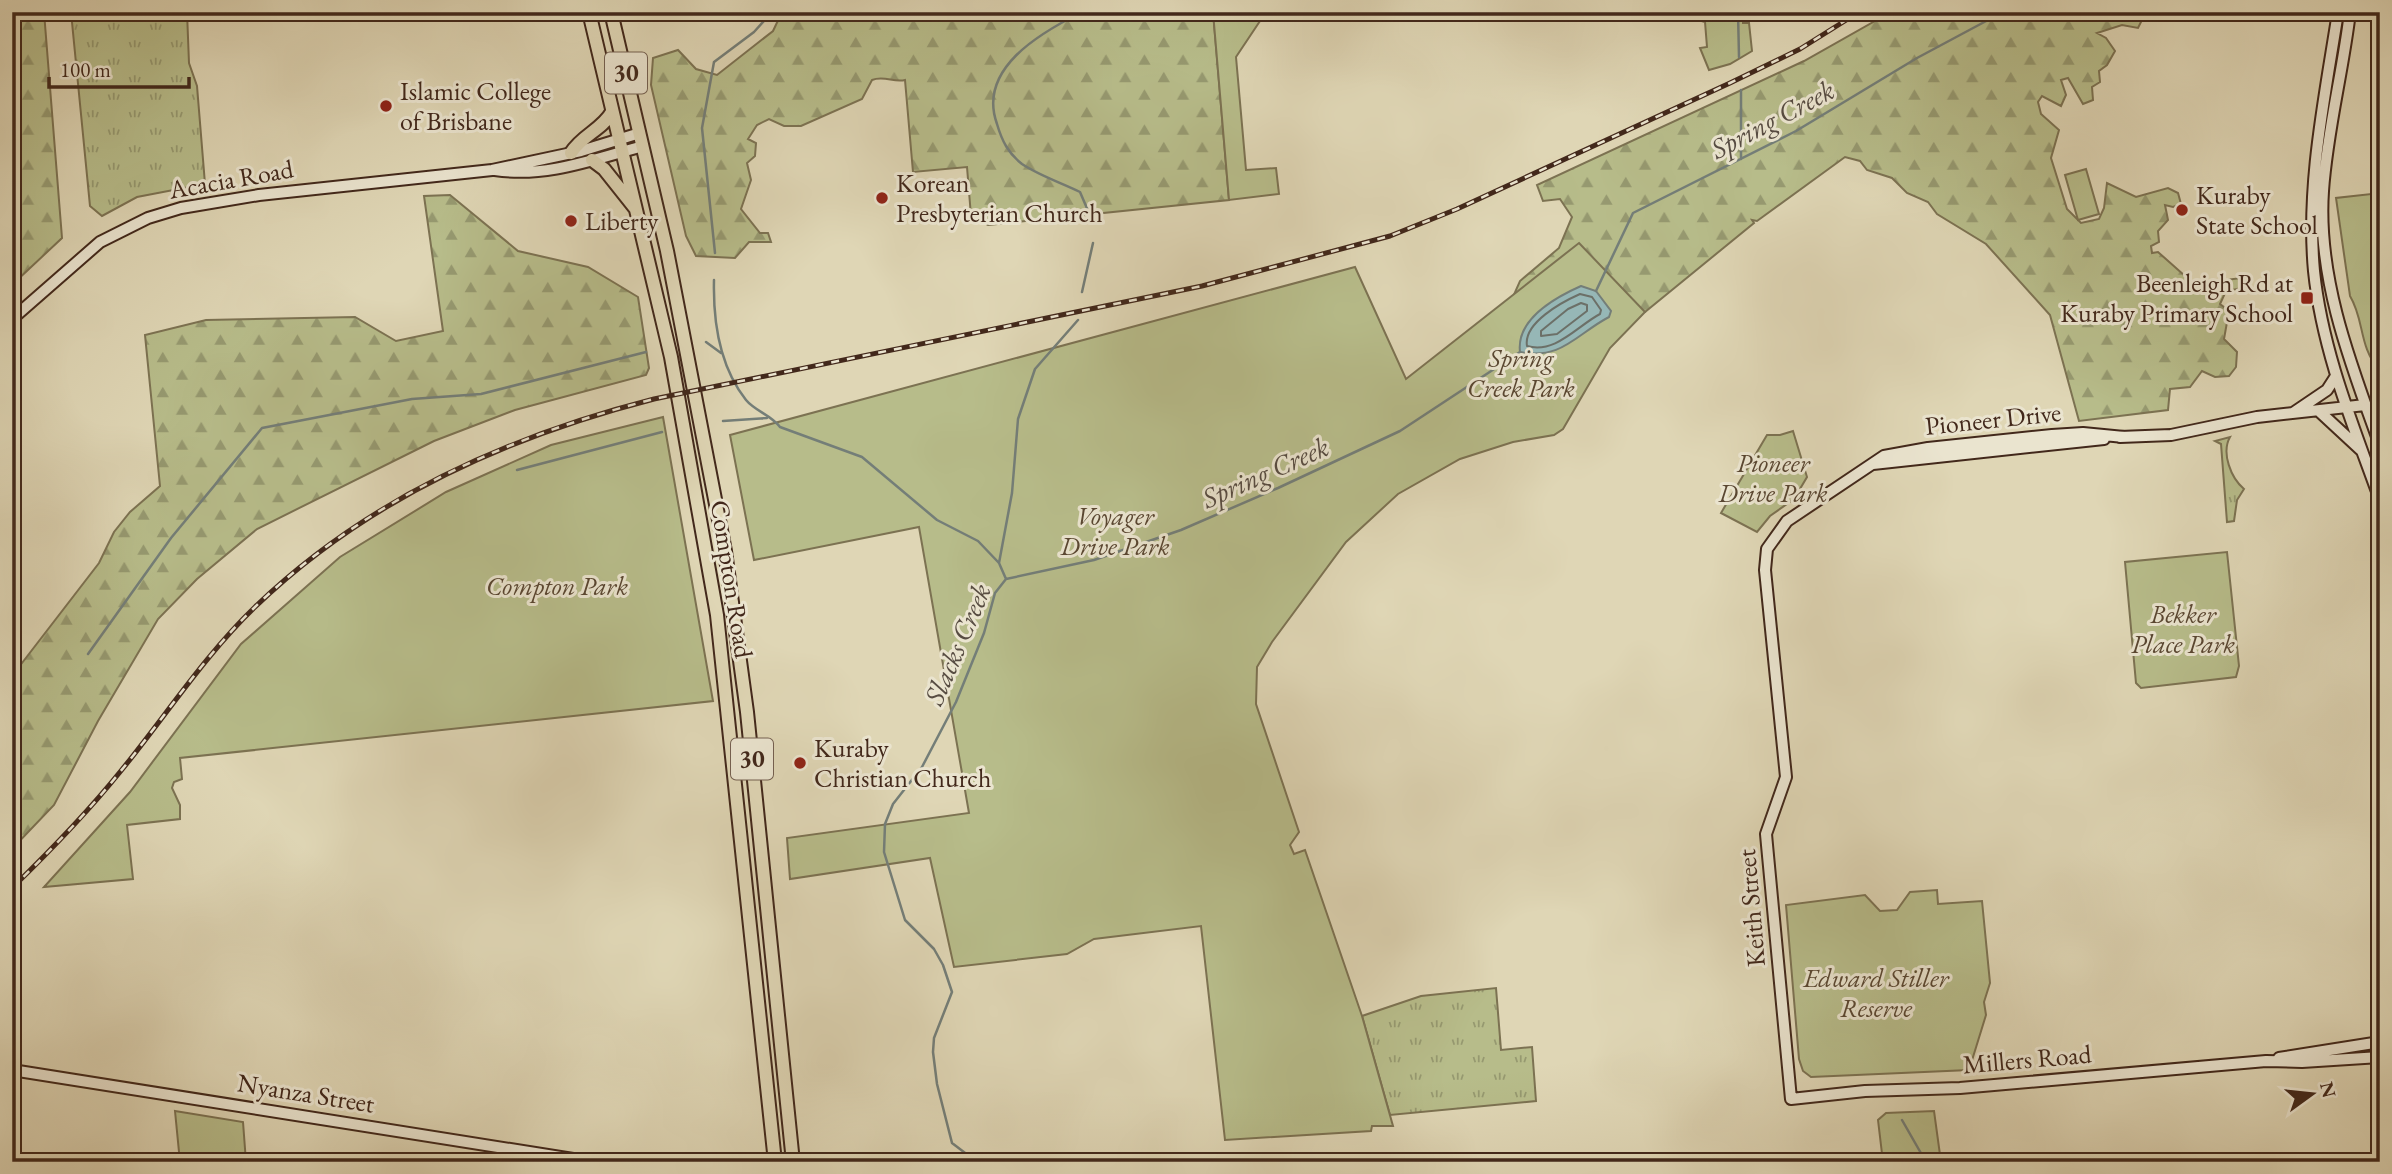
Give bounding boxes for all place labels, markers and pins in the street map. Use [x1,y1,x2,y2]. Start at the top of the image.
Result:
place label: Islamic College of Brisbane [400,74,551,138]
marker: Islamic College of Brisbane [378,98,394,114]
place label: Korean Presbyterian Church [896,166,1103,230]
place label: Kuraby State School [2196,178,2318,242]
marker: Korean Presbyterian Church [874,190,890,206]
marker: Kuraby State School [2174,202,2190,218]
place label: Liberty [585,204,659,238]
marker: Liberty [563,213,579,229]
place label: Beenleigh Rd at Kuraby Primary School [2060,266,2293,330]
marker: Beenleigh Rd at Kuraby Primary School [2299,290,2315,306]
place label: Kuraby Christian Church [814,731,991,795]
marker: Kuraby Christian Church [792,755,808,771]

